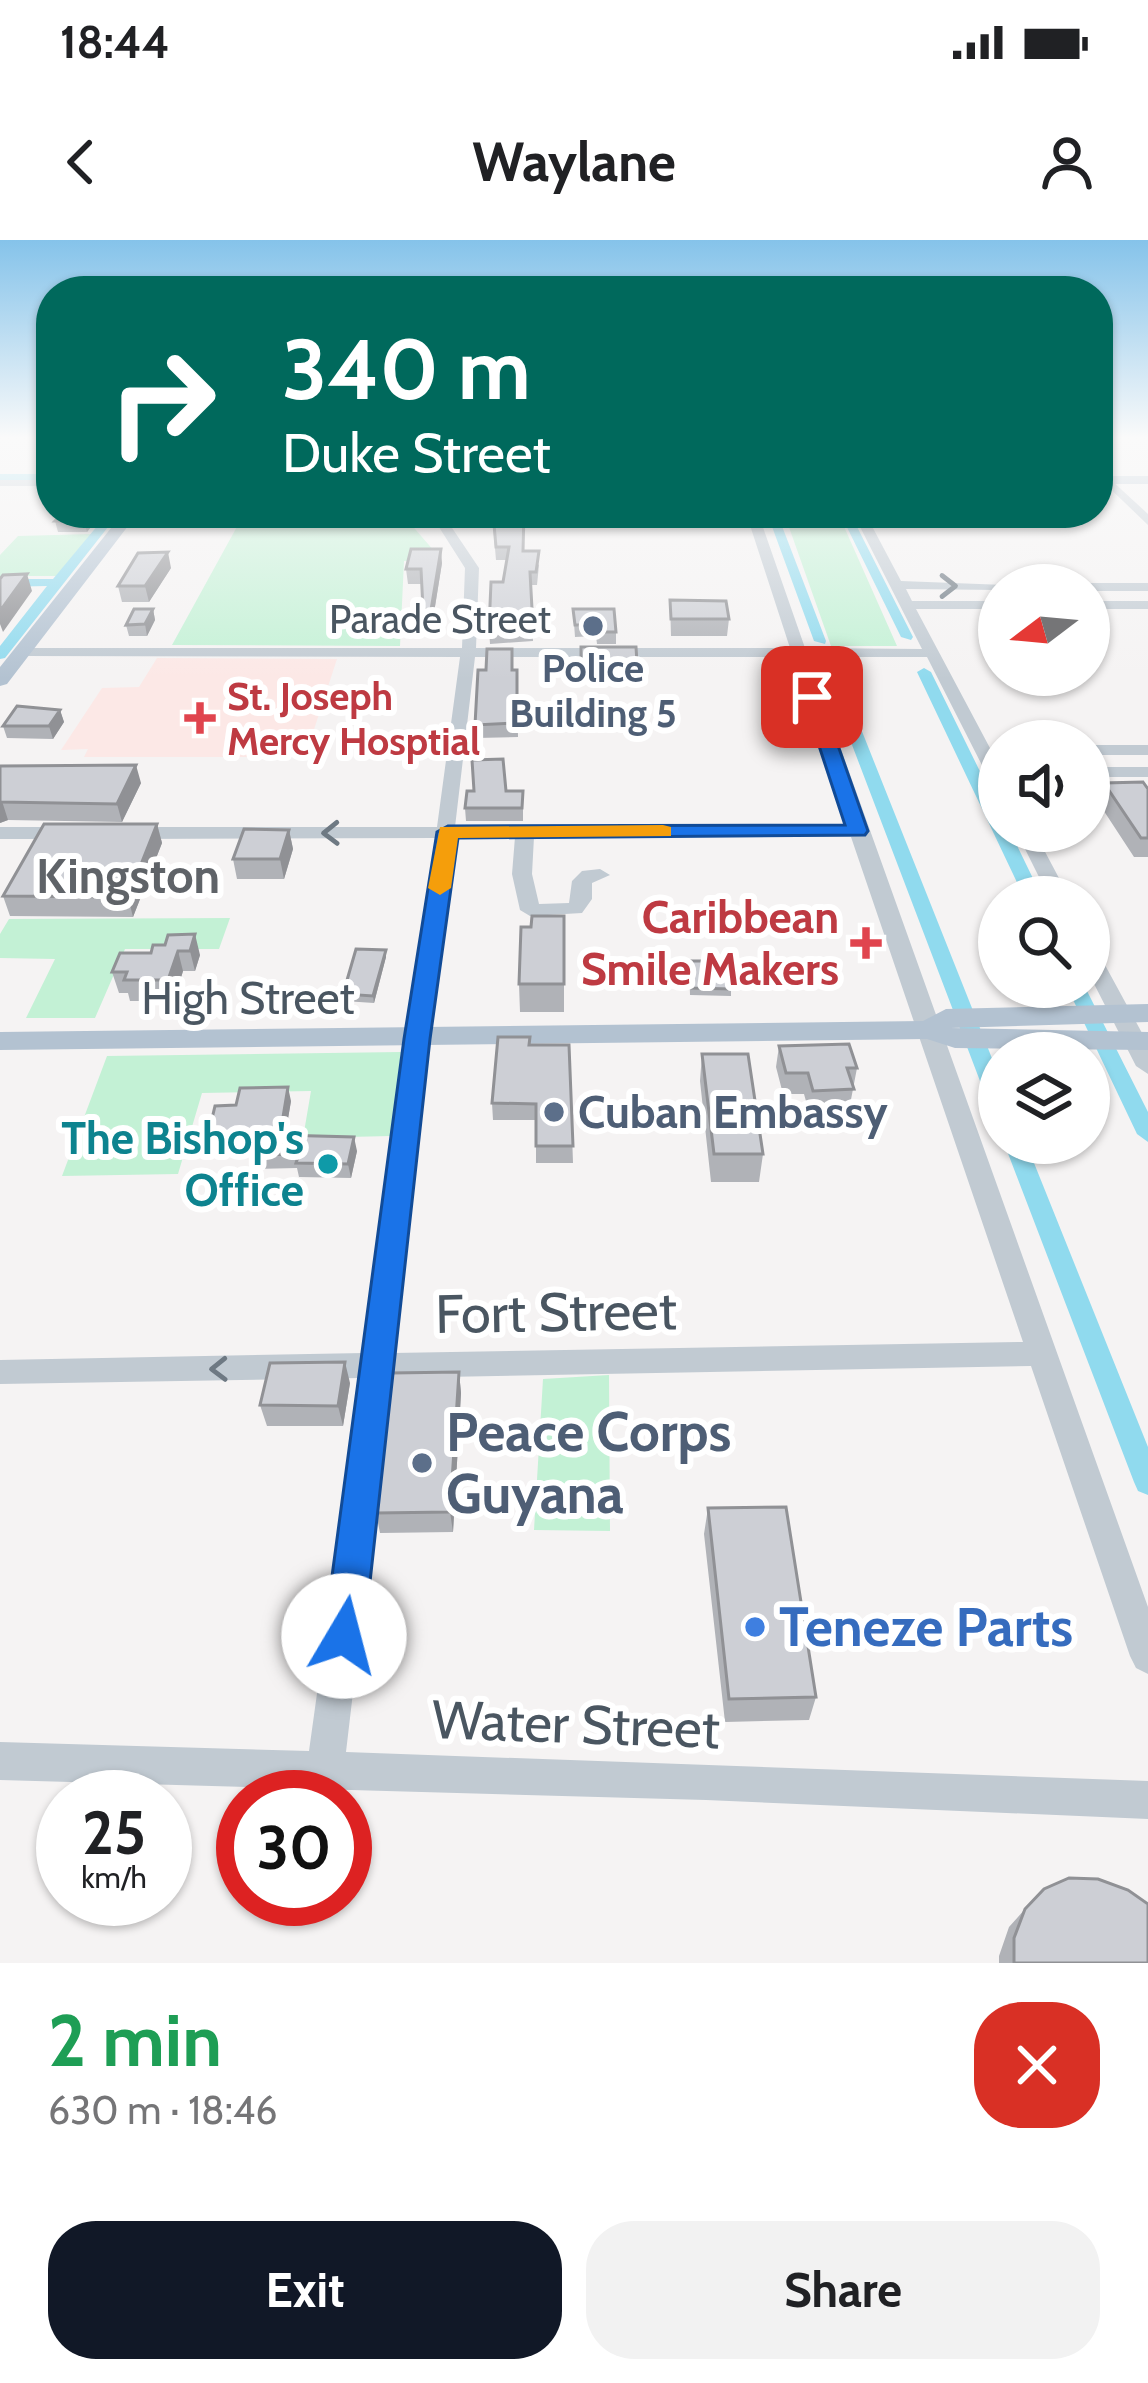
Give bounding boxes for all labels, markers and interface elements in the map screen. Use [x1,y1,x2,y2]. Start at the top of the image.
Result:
text: 18:44 [60,15,170,69]
icon: back [48,129,114,195]
text: Waylane [472,129,676,195]
icon: person [1034,129,1100,195]
text: 340 m [282,318,531,420]
icon: right [84,324,240,480]
text: Duke Street [282,420,551,486]
north arrow [978,564,1110,696]
map controls [978,564,1110,1164]
one-way arrow [940,573,958,599]
street label: Parade Street [329,595,551,643]
marker: Police Building 5 [580,613,606,639]
place label: Police Building 5 [509,644,677,737]
pin [761,646,863,748]
icon: arrive [779,664,845,730]
place label: St. Joseph Mercy Hosptial [227,672,480,765]
marker: St. Joseph Mercy Hosptial [184,702,216,734]
button: sound [978,720,1110,852]
one-way arrow [321,820,339,846]
district label: Kingston [36,847,220,905]
button: search [978,876,1110,1008]
place label: Caribbean Smile Makers [581,890,839,996]
marker: Caribbean Smile Makers [850,927,882,959]
street label: High Street [141,971,355,1025]
button: layers [978,1032,1110,1164]
place label: Cuban Embassy [578,1085,888,1139]
marker: Cuban Embassy [541,1099,567,1125]
place label: The Bishop's Office [61,1111,304,1217]
marker: The Bishop's Office [315,1151,341,1177]
street label: Fort Street [435,1277,677,1347]
one-way arrow [209,1356,228,1382]
place label: Peace Corps Guyana [446,1399,731,1527]
marker: Peace Corps Guyana [409,1450,435,1476]
position arrow [281,1573,407,1699]
place label: Teneze Parts [779,1594,1073,1660]
marker: Teneze Parts [742,1614,768,1640]
street label: Water Street [431,1686,721,1762]
speed limit sign: 30 [216,1770,372,1926]
text: 25 [82,1796,146,1869]
text: km/h [81,1859,147,1896]
text: 2 min [48,1997,222,2084]
button: close [974,2002,1100,2128]
text: 630 m · 18:46 [48,2086,277,2134]
button: Exit [48,2221,562,2359]
button: Share [586,2221,1100,2359]

